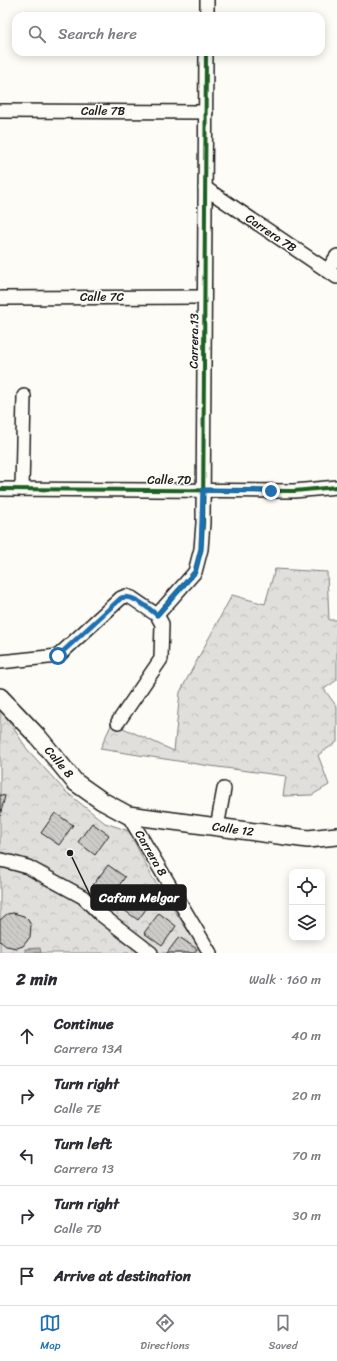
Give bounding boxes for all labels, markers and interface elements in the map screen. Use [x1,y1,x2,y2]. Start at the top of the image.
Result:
search box [12,12,325,56]
text: Search here [58,21,137,47]
icon: search [26,23,48,45]
street label: Calle 7B [81,100,125,122]
street label: Carrera 7B [241,208,302,259]
street label: Calle 7C [80,286,125,308]
street label: Carrera 13 [183,313,205,369]
street label: Calle 7D [147,469,192,491]
route end [262,482,280,500]
route start [49,647,67,665]
street label: Calle 8 [39,741,79,783]
street label: Calle 12 [211,815,255,843]
street label: Carrera 8 [129,825,173,881]
map controls [289,869,325,941]
button: locate [289,869,325,905]
callout: Cafam Melgar [91,885,186,910]
text: Cafam Melgar [98,886,181,909]
button: layers [289,905,325,941]
text: 2 min [16,964,57,994]
text: Walk · 160 m [249,968,321,991]
text: Continue [54,1011,114,1037]
text: 40 m [291,1024,321,1047]
icon: ahead [16,1025,38,1047]
text: Carrera 13A [54,1037,122,1060]
text: Turn right [54,1071,119,1097]
text: 20 m [292,1084,321,1107]
icon: right [16,1085,38,1107]
text: Calle 7E [54,1097,101,1120]
text: Turn left [54,1131,112,1157]
text: 70 m [292,1144,321,1167]
icon: left [16,1145,38,1167]
text: Carrera 13 [54,1157,114,1180]
text: Turn right [54,1191,119,1217]
text: 30 m [292,1204,321,1227]
icon: right [16,1205,38,1227]
text: Calle 7D [54,1217,101,1240]
text: Arrive at destination [54,1263,191,1289]
icon: arrive [16,1265,38,1287]
tab: Map [39,1312,61,1355]
tab: Directions [140,1312,190,1355]
tab: Saved [269,1312,298,1355]

